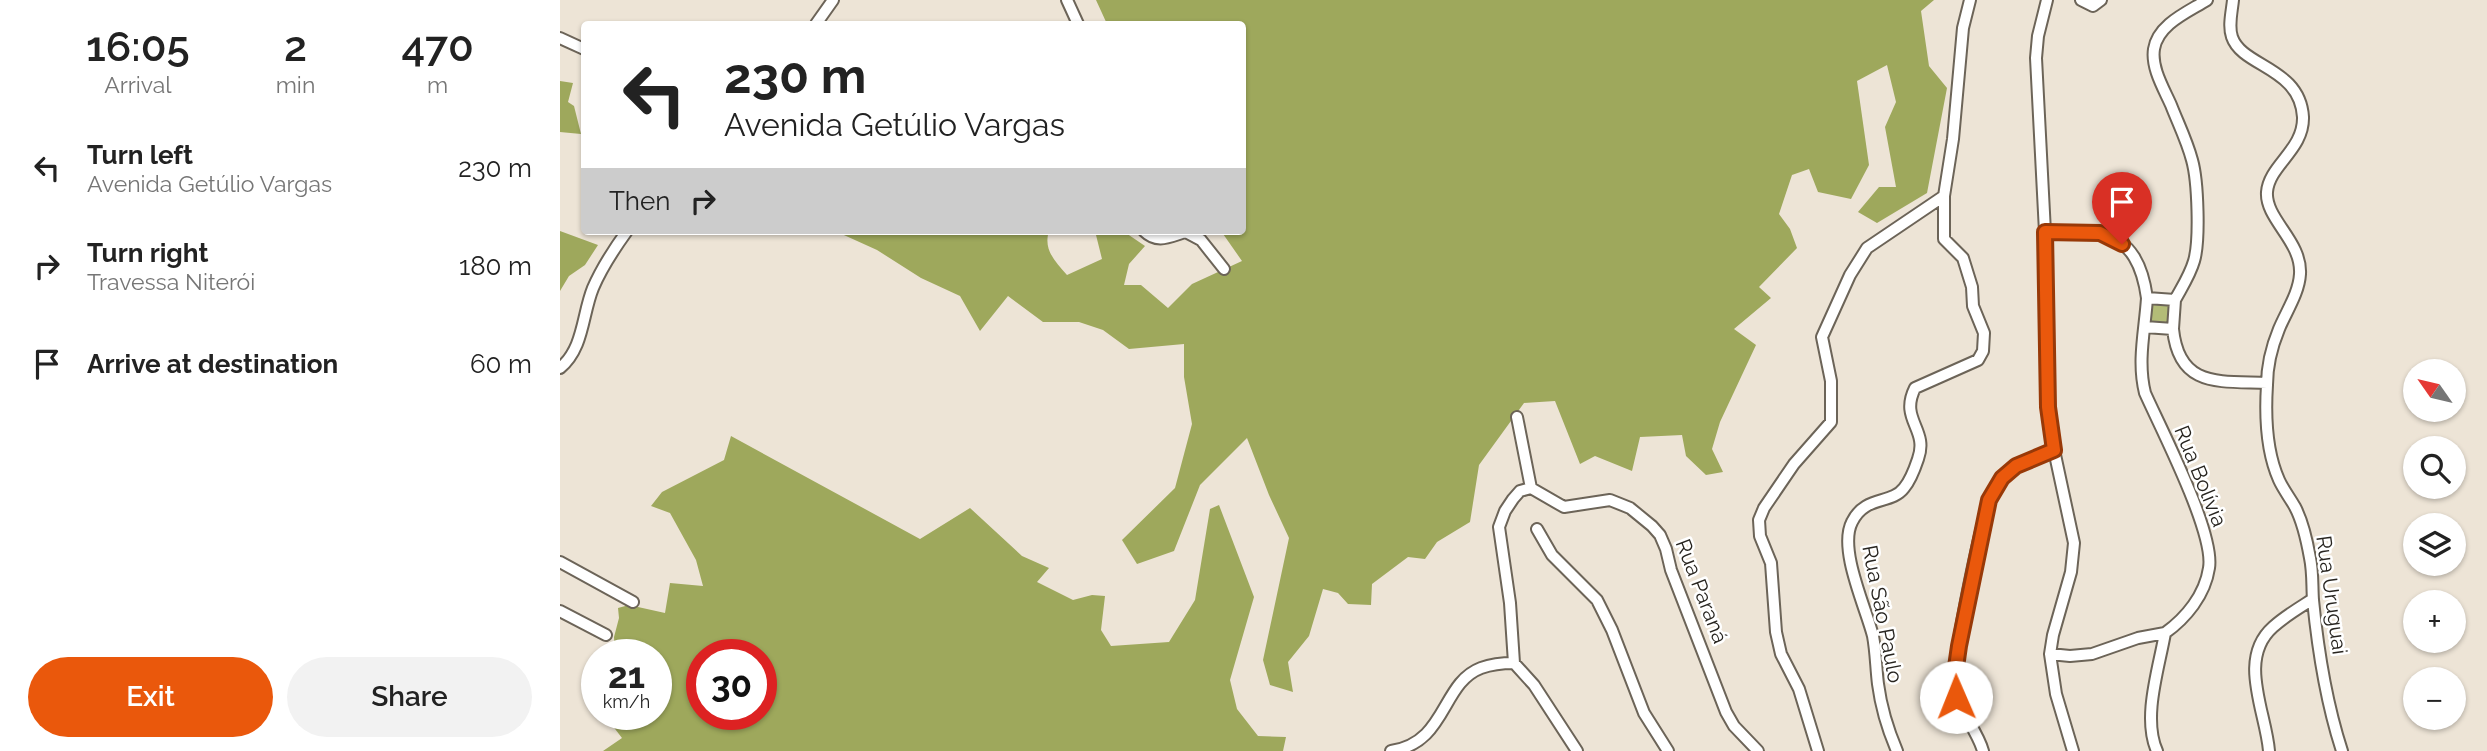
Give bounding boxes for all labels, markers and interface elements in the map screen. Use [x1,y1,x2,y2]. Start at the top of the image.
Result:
text: 16:05 [86,22,190,71]
text: 2 [284,22,307,71]
text: 470 [401,22,474,71]
text: 230 m [724,47,866,104]
icon: left [609,49,700,140]
text: Arrival [104,71,172,98]
text: min [276,71,315,98]
text: m [427,71,448,98]
text: Avenida Getúlio Vargas [724,106,1065,143]
text: Turn left [87,140,193,170]
icon: left [28,149,66,187]
text: 230 m [458,153,532,183]
text: Avenida Getúlio Vargas [87,170,332,197]
pin [2092,172,2152,244]
icon: right [684,182,722,220]
icon: arrive [2103,183,2141,221]
text: Then [609,186,670,216]
text: Turn right [87,238,208,268]
icon: right [28,247,66,285]
text: 180 m [459,251,532,281]
text: Travessa Niterói [87,268,255,295]
icon: arrive [28,345,66,383]
text: Arrive at destination [87,349,338,379]
text: 60 m [470,349,532,379]
north arrow [2403,359,2466,422]
map controls [2403,359,2466,730]
street label: Rua Bolívia [2169,422,2233,530]
button: search [2403,436,2466,499]
button: layers [2403,513,2466,576]
street label: Rua Uruguai [2311,534,2353,656]
street label: Rua Paraná [1671,535,1733,647]
street label: Rua São Paulo [1857,543,1909,685]
button: + [2403,590,2466,653]
speed limit sign: 30 [686,639,777,730]
text: 21 [608,655,645,696]
button: Exit [28,657,273,737]
button: Share [287,657,532,737]
position arrow [1919,660,1993,734]
button: − [2403,667,2466,730]
text: km/h [603,691,650,712]

